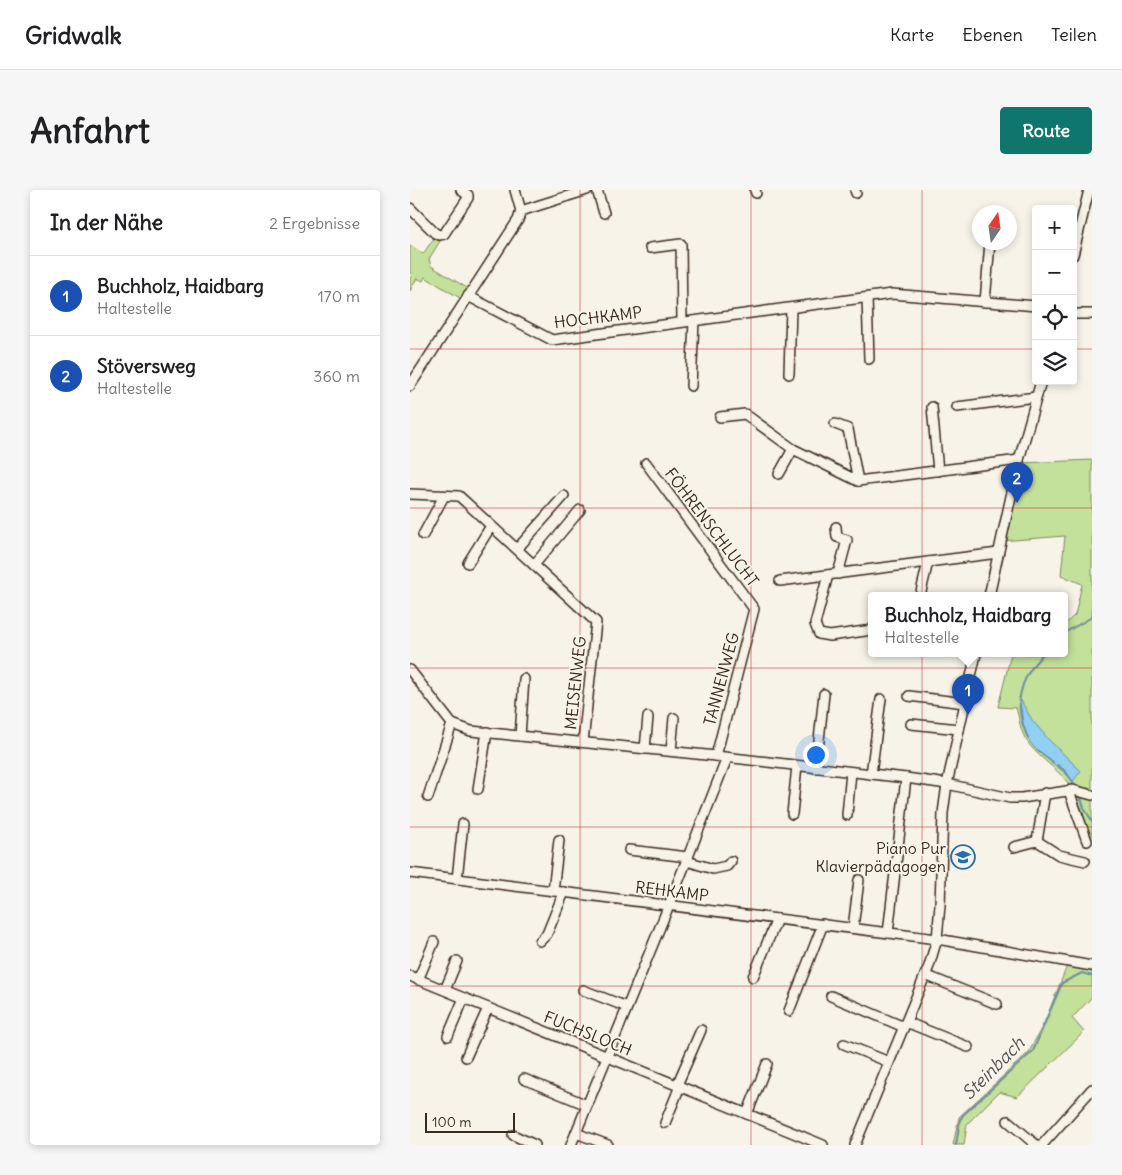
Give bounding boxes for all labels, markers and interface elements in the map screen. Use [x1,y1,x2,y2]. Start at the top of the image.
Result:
text: Gridwalk [25,20,122,50]
text: Karte [890,23,934,46]
text: Ebenen [962,23,1023,46]
text: Teilen [1051,23,1097,46]
button: Route [1000,107,1092,154]
text: Anfahrt [30,108,150,152]
north arrow [972,205,1017,250]
map controls [1032,205,1077,385]
button: + [1032,205,1077,250]
text: In der Nähe [50,209,163,236]
text: 2 Ergebnisse [269,213,360,233]
button: − [1032,250,1077,295]
text: Buchholz, Haidbarg [97,274,264,298]
text: 1 [63,286,69,306]
text: 170 m [317,286,360,306]
button: locate [1032,295,1077,340]
text: Haltestelle [97,298,172,318]
street label: HOCHKAMP [553,302,644,332]
button: layers [1032,340,1077,385]
text: Stöversweg [97,354,196,378]
text: 2 [62,366,70,386]
text: 360 m [313,366,360,386]
text: Haltestelle [97,378,172,398]
pin: 2 [1001,462,1033,503]
street label: FÖHRENSCHLUCHT [661,464,763,590]
popup [868,592,1068,657]
text: Buchholz, Haidbarg [885,603,1051,627]
text: Haltestelle [885,627,959,647]
street label: TANNENWEG [699,630,743,728]
street label: MEISENWEG [560,635,590,731]
pin: 1 [952,674,984,715]
your location [803,742,829,768]
place label: Piano Pur Klavierpädagogen [815,838,946,876]
school or university icon: Piano Pur Klavierpädagogen [950,844,976,870]
street label: REHKAMP [634,877,710,905]
street label: FUCHSLOCH [541,1006,635,1060]
water label: Steinbach [957,1031,1030,1104]
scale bar [425,1110,515,1133]
text: 100 m [432,1113,472,1131]

